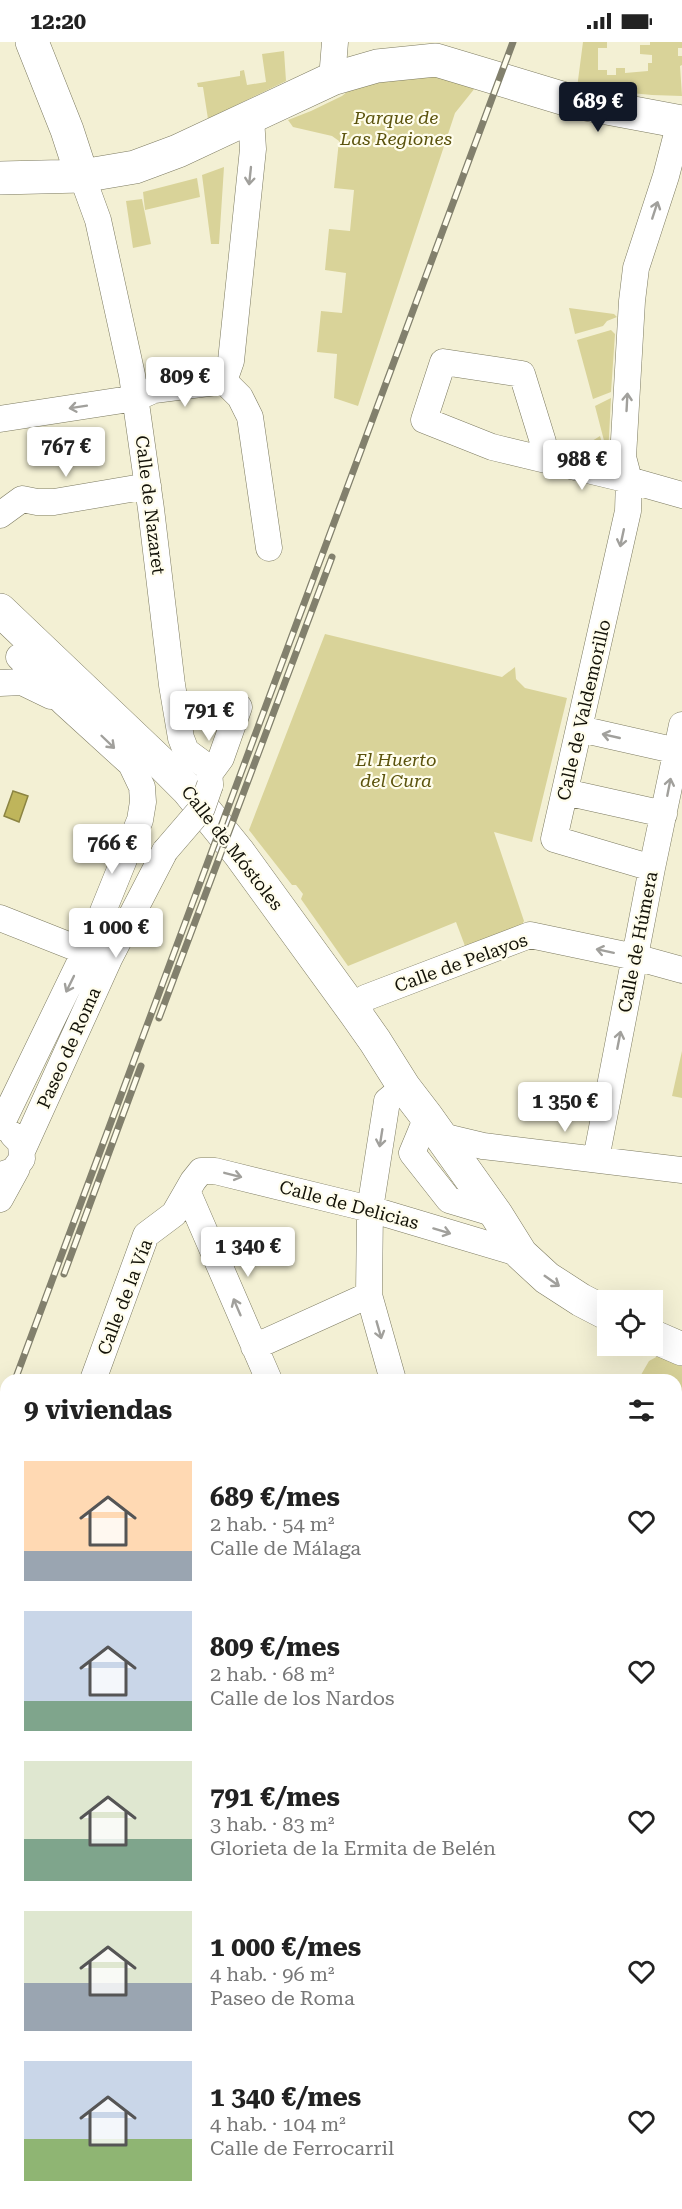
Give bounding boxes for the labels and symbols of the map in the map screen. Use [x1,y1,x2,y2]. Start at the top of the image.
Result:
pin: 689 € [556,82,640,133]
park label: Parque de Las Regiones [339,107,452,149]
one-way arrow [244,165,255,185]
one-way arrow [650,201,661,220]
pin: 809 € [143,357,227,408]
one-way arrow [622,392,633,412]
one-way arrow [69,402,89,413]
pin: 767 € [24,427,108,478]
street label: Calle de Nazaret [132,434,169,576]
pin: 988 € [540,440,624,491]
one-way arrow [616,528,627,547]
street label: Calle de Valdemorillo [552,617,615,802]
pin: 791 € [167,691,251,742]
one-way arrow [601,730,621,741]
one-way arrow [100,735,115,749]
park label: El Huerto del Cura [355,749,436,791]
one-way arrow [664,777,675,797]
street label: Calle de Móstoles [177,781,288,914]
pin: 766 € [70,824,154,875]
street label: Calle de Húmera [614,869,662,1014]
pin: 1 000 € [61,908,171,959]
street label: Calle de Pelayos [392,929,530,996]
one-way arrow [595,945,614,957]
one-way arrow [64,975,76,993]
street label: Paseo de Roma [32,984,105,1112]
one-way arrow [614,1030,625,1050]
pin: 1 350 € [510,1082,620,1133]
one-way arrow [376,1127,387,1147]
one-way arrow [224,1170,243,1182]
street label: Calle de Delicias [277,1176,421,1233]
one-way arrow [432,1226,451,1237]
pin: 1 340 € [193,1227,303,1278]
street label: Calle de la Vía [93,1236,156,1358]
one-way arrow [544,1275,560,1287]
one-way arrow [231,1298,242,1317]
one-way arrow [374,1320,385,1339]

